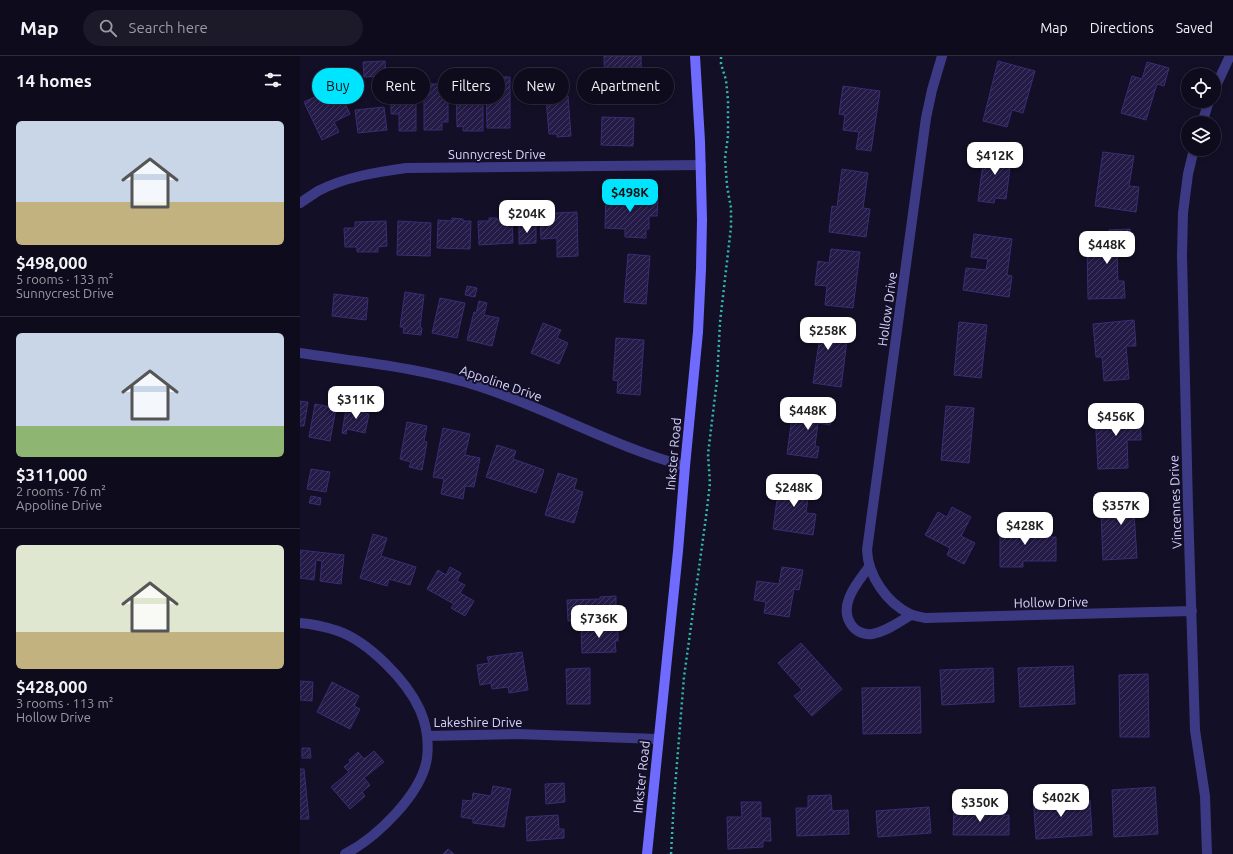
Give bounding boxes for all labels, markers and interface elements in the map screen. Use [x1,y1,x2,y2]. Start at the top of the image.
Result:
search box [83,10,363,46]
text: Map [20,17,59,39]
icon: search [97,17,119,39]
text: Search here [129,19,208,36]
text: Map [1040,20,1068,36]
text: Directions [1090,20,1154,36]
text: Saved [1176,20,1213,36]
chip: Buy [312,68,364,104]
chip: Rent [372,68,430,104]
chip: Filters [438,68,505,104]
chip: New [513,68,569,104]
chip: Apartment [577,68,674,104]
map controls [1181,68,1221,156]
button: locate [1181,68,1221,108]
icon: filters [262,69,284,91]
text: 14 homes [16,71,92,90]
button: layers [1181,116,1221,156]
pin: $412K [967,142,1023,176]
icon: home [114,147,186,219]
street label: Sunnycrest Drive [448,147,546,161]
text: $412K [976,148,1014,162]
pin: $498K [602,179,658,213]
text: $498K [611,185,649,199]
pin: $204K [499,200,555,234]
text: $204K [508,206,546,220]
pin: $448K [1079,231,1135,265]
text: $448K [1088,237,1126,251]
text: $498,000 [16,253,87,272]
street label: Hollow Drive [875,271,899,347]
text: 5 rooms · 133 m² [16,272,113,286]
text: Sunnycrest Drive [16,286,114,300]
pin: $258K [800,317,856,351]
text: $258K [809,323,847,337]
icon: home [114,359,186,431]
street label: Appoline Drive [458,362,544,404]
pin: $311K [328,386,384,420]
text: $311K [337,392,375,406]
pin: $448K [780,397,836,431]
text: $448K [789,403,827,417]
pin: $456K [1088,403,1144,437]
text: $456K [1097,409,1135,423]
street label: Inkster Road [663,417,683,491]
street label: Vincennes Drive [1166,455,1184,549]
text: $311,000 [16,465,87,484]
pin: $248K [766,474,822,508]
text: $248K [775,480,813,494]
text: 2 rooms · 76 m² [16,484,106,498]
pin: $357K [1093,492,1149,526]
text: Appoline Drive [16,498,102,512]
text: $357K [1102,498,1140,512]
pin: $428K [997,512,1053,546]
text: $428K [1006,518,1044,532]
icon: home [114,571,186,643]
street label: Hollow Drive [1013,594,1089,610]
pin: $736K [571,605,627,639]
text: $736K [580,611,618,625]
text: $428,000 [16,677,87,696]
text: 3 rooms · 113 m² [16,696,113,710]
text: Hollow Drive [16,710,91,724]
street label: Lakeshire Drive [434,715,522,729]
street label: Inkster Road [630,740,652,814]
pin: $402K [1033,784,1089,818]
pin: $350K [952,789,1008,823]
text: $402K [1042,790,1080,804]
text: $350K [961,795,999,809]

